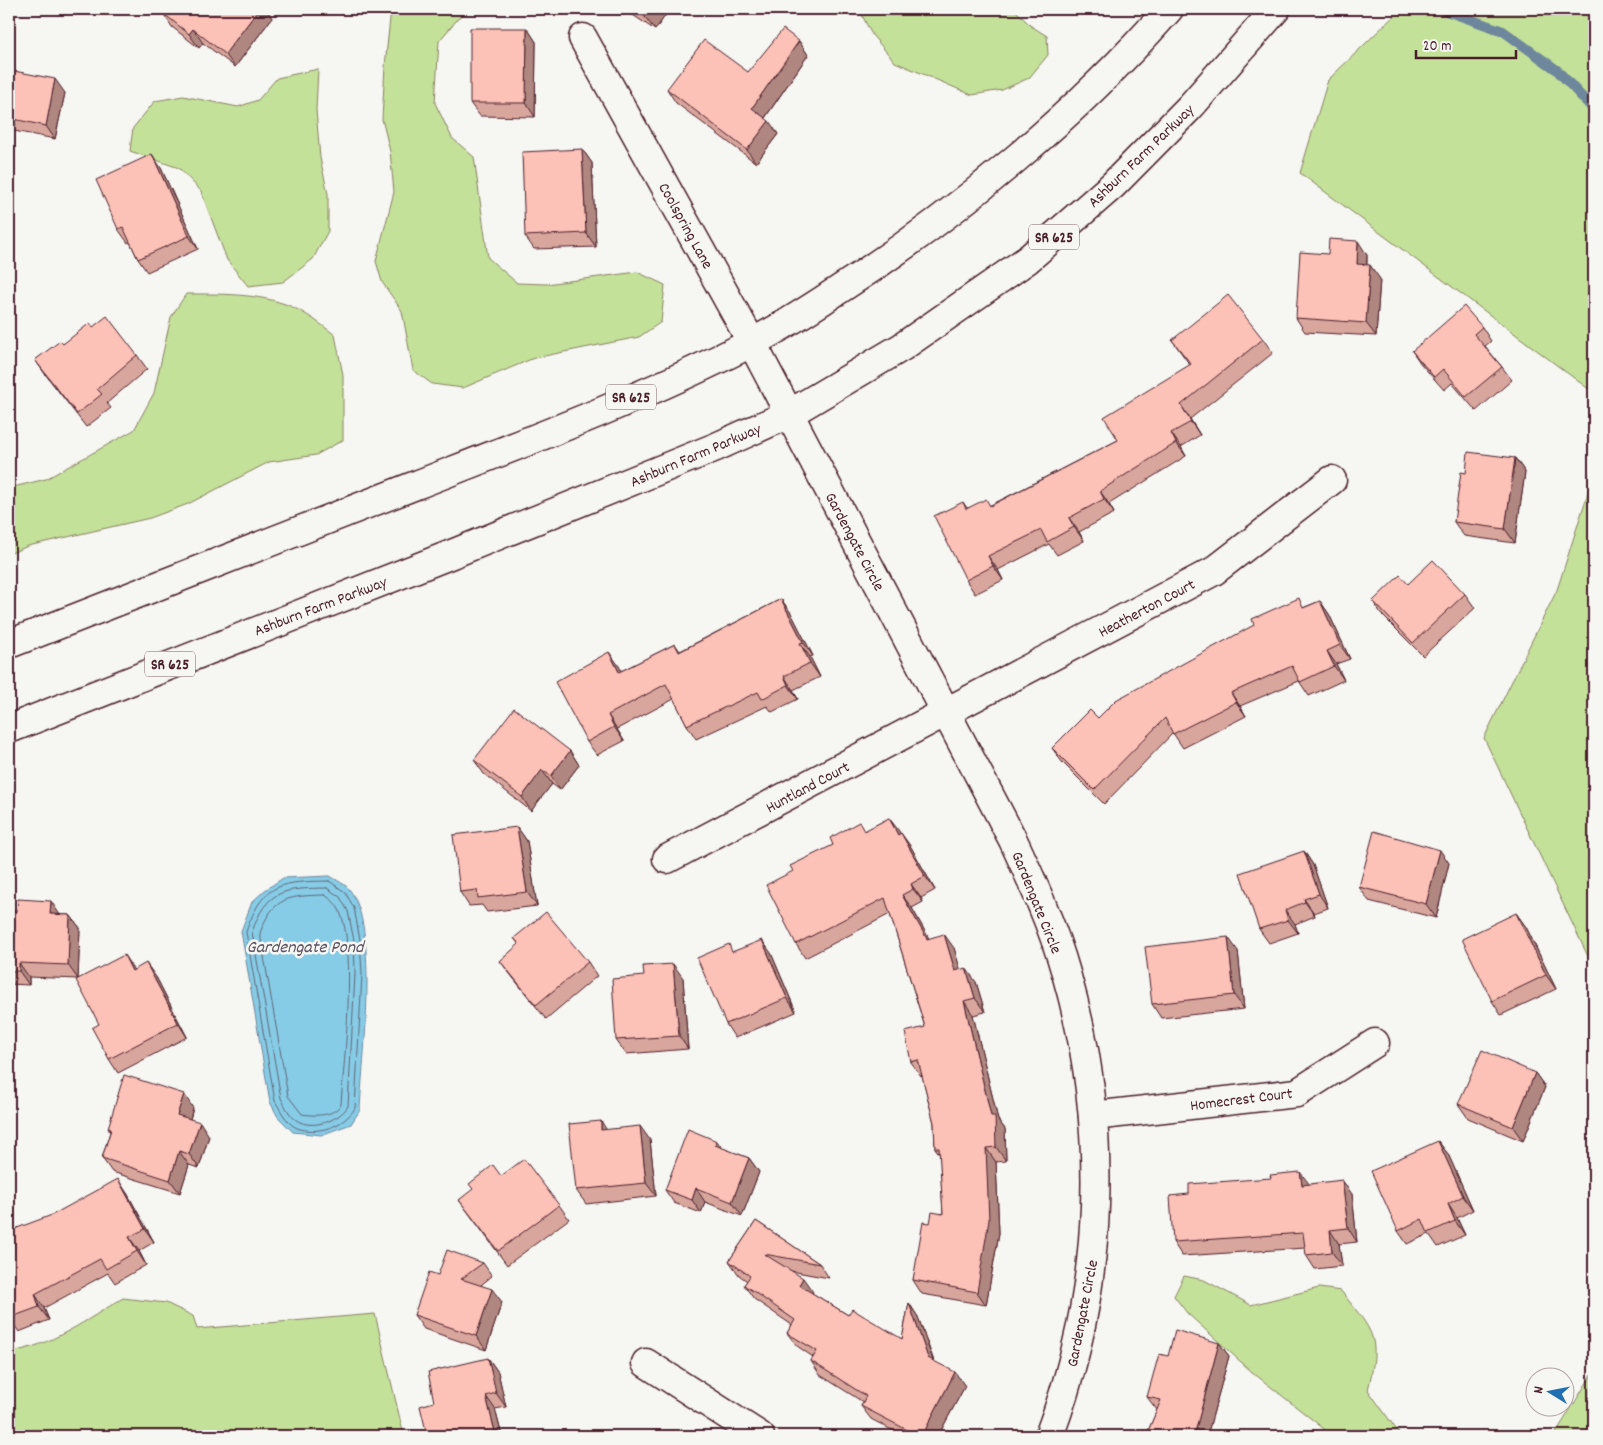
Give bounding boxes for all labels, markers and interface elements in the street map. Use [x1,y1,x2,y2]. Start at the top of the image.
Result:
scale bar [1416,28,1516,60]
text: 20 m [1423,36,1451,58]
street label: Ashburn Farm Parkway [1083,99,1201,214]
street label: Coolspring Lane [652,179,718,274]
road number: SR 625 [1029,224,1079,250]
road number: SR 625 [606,384,656,410]
street label: Ashburn Farm Parkway [627,418,766,494]
street label: Gardengate Circle [818,489,889,596]
street label: Ashburn Farm Parkway [251,571,391,643]
street label: Heatherton Court [1095,574,1200,644]
road number: SR 625 [145,652,195,676]
street label: Huntland Court [762,756,854,820]
street label: Gardengate Circle [1005,848,1067,958]
water label: Gardengate Pond [247,936,366,961]
street label: Homecrest Court [1189,1083,1294,1118]
street label: Gardengate Circle [1062,1258,1105,1369]
north arrow [1526,1368,1576,1418]
text: N [1529,1385,1550,1395]

